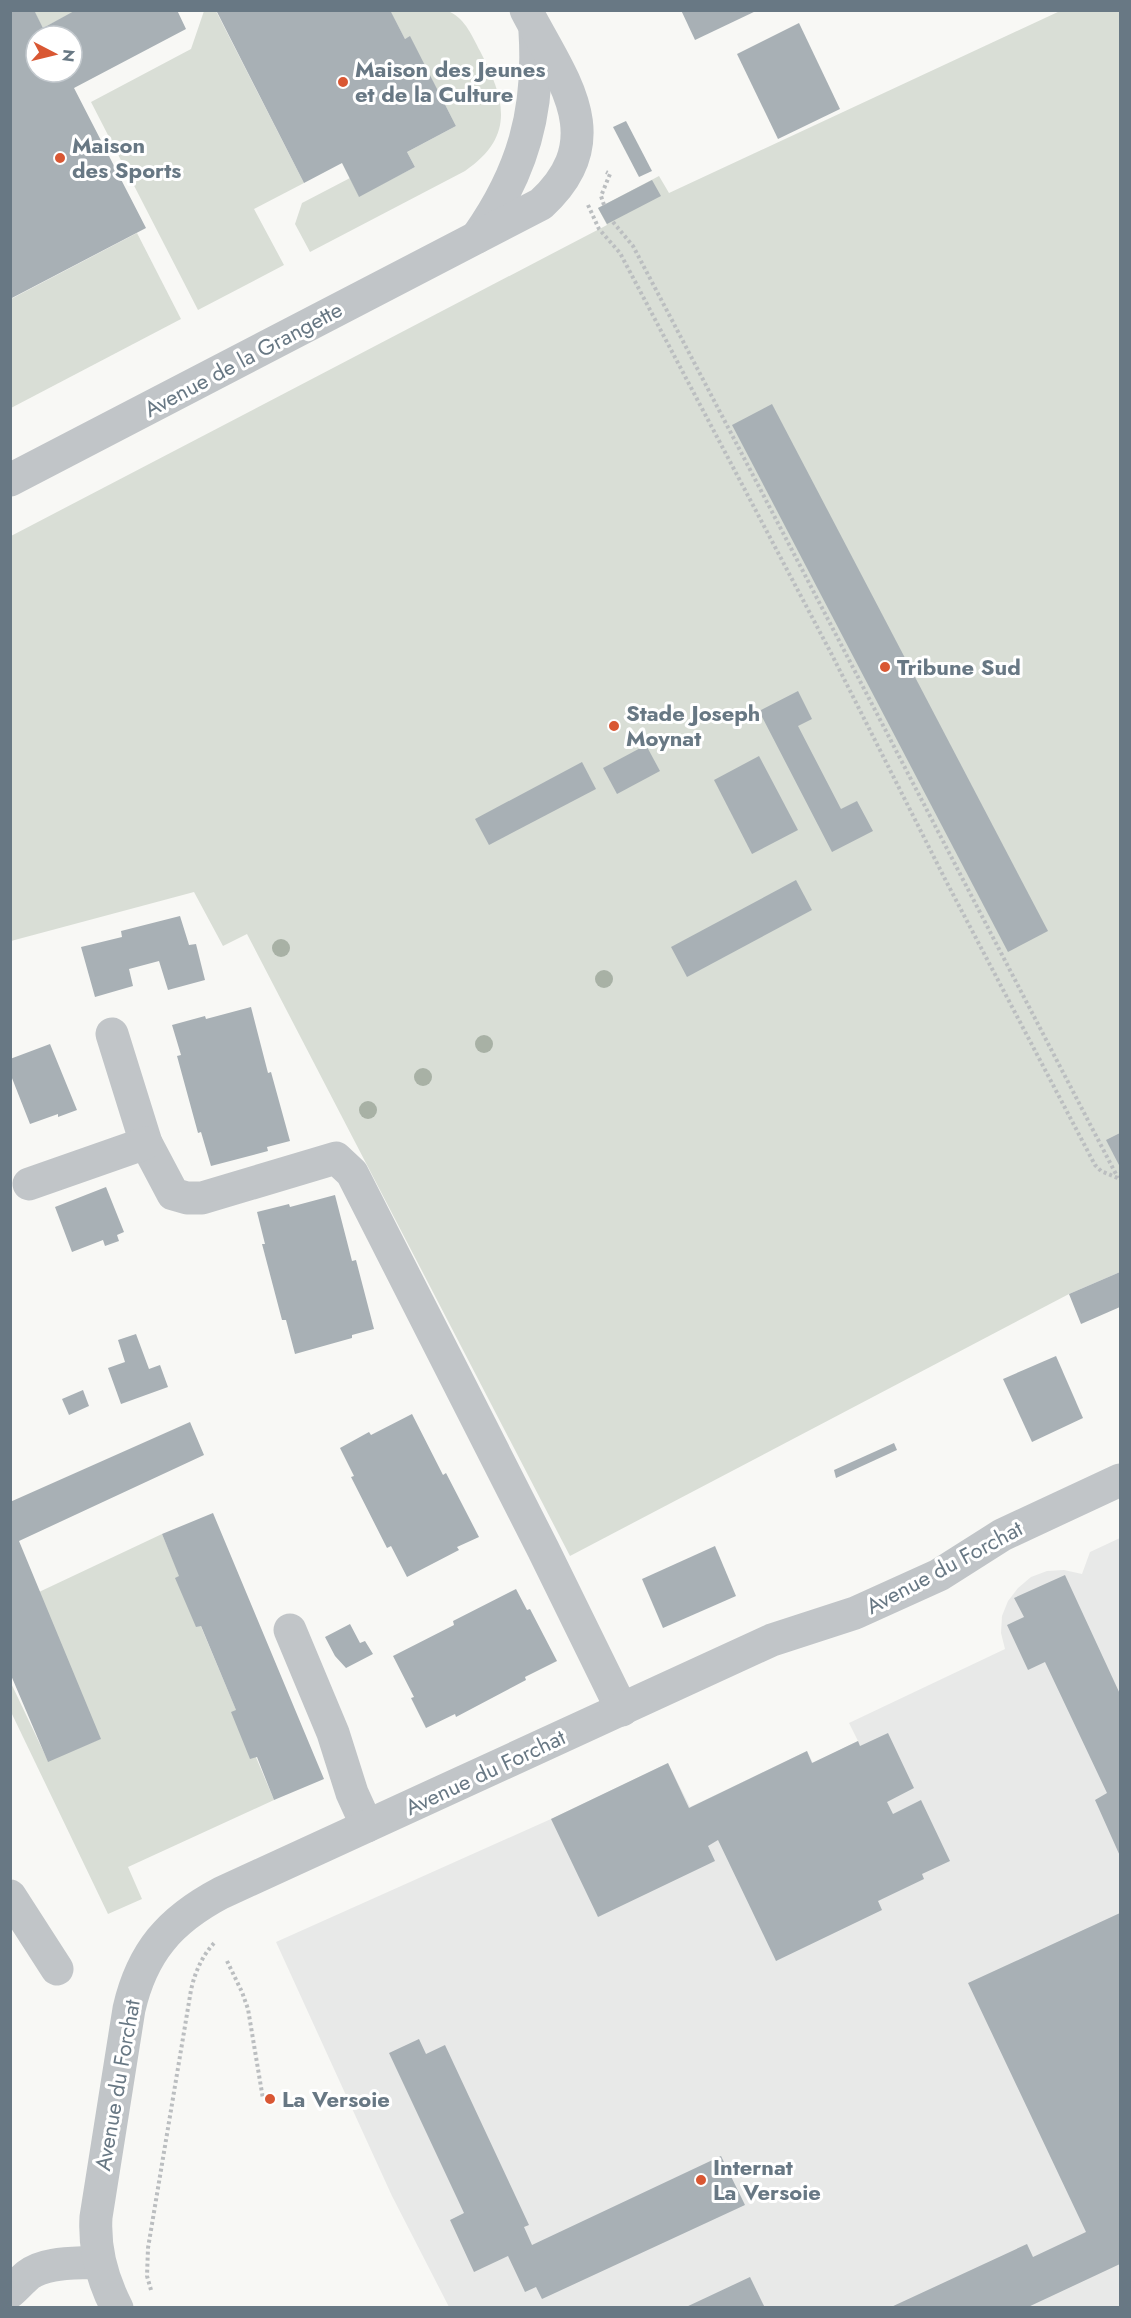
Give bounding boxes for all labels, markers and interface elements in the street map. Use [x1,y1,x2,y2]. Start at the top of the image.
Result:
north arrow [24,24,84,84]
text: N [56,48,81,63]
place label: Maison des Jeunes et de la Culture [355,53,545,110]
marker: Maison des Jeunes et de la Culture [336,75,350,89]
place label: Maison des Sports [72,129,181,186]
marker: Maison des Sports [53,151,67,165]
street label: Avenue de la Grangette [138,293,348,425]
place label: Tribune Sud [897,651,1021,683]
marker: Tribune Sud [878,660,892,674]
place label: Stade Joseph Moynat [626,697,760,754]
marker: Stade Joseph Moynat [607,719,621,733]
street label: Avenue du Forchat [860,1512,1029,1622]
street label: Avenue du Forchat [400,1721,571,1823]
street label: Avenue du Forchat [86,1996,148,2173]
place label: La Versoie [282,2083,390,2115]
marker: La Versoie [263,2092,277,2106]
place label: Internat La Versoie [713,2151,821,2208]
marker: Internat La Versoie [694,2173,708,2187]

